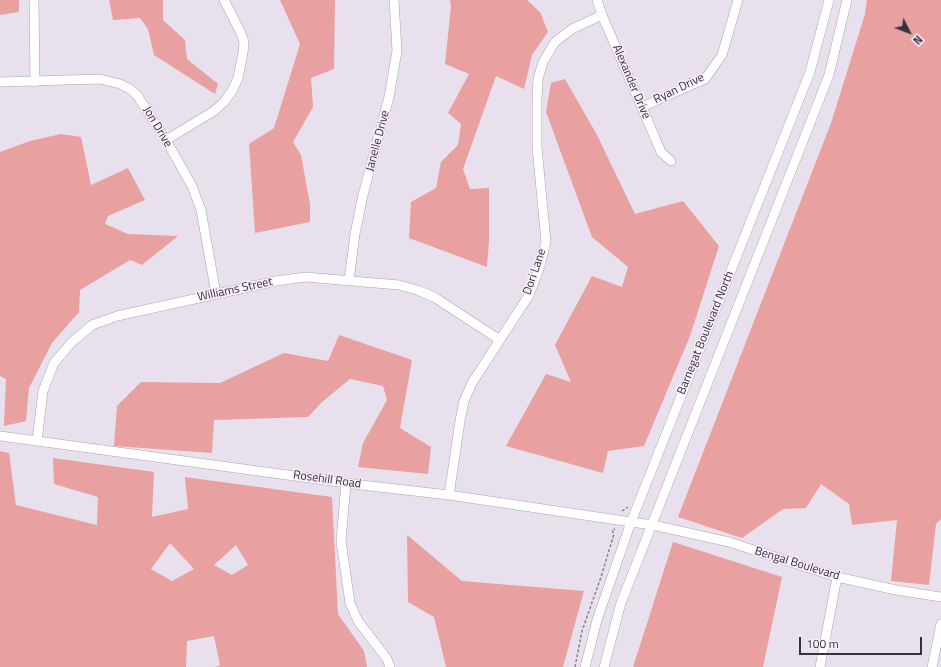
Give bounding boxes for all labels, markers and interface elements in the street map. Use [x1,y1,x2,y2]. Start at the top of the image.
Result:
north arrow [889,12,929,52]
text: N [909,32,926,48]
street label: Alexander Drive [609,43,653,121]
street label: Ryan Drive [651,71,707,107]
street label: Jon Drive [139,104,175,150]
street label: Janelle Drive [363,109,393,173]
street label: Dori Lane [520,247,550,297]
street label: Barnegat Boulevard North [675,269,737,397]
street label: Williams Street [196,275,274,305]
street label: Rosehill Road [292,468,362,492]
street label: Bengal Boulevard [753,544,841,584]
scale bar [801,629,924,655]
text: 100 m [806,634,839,653]

